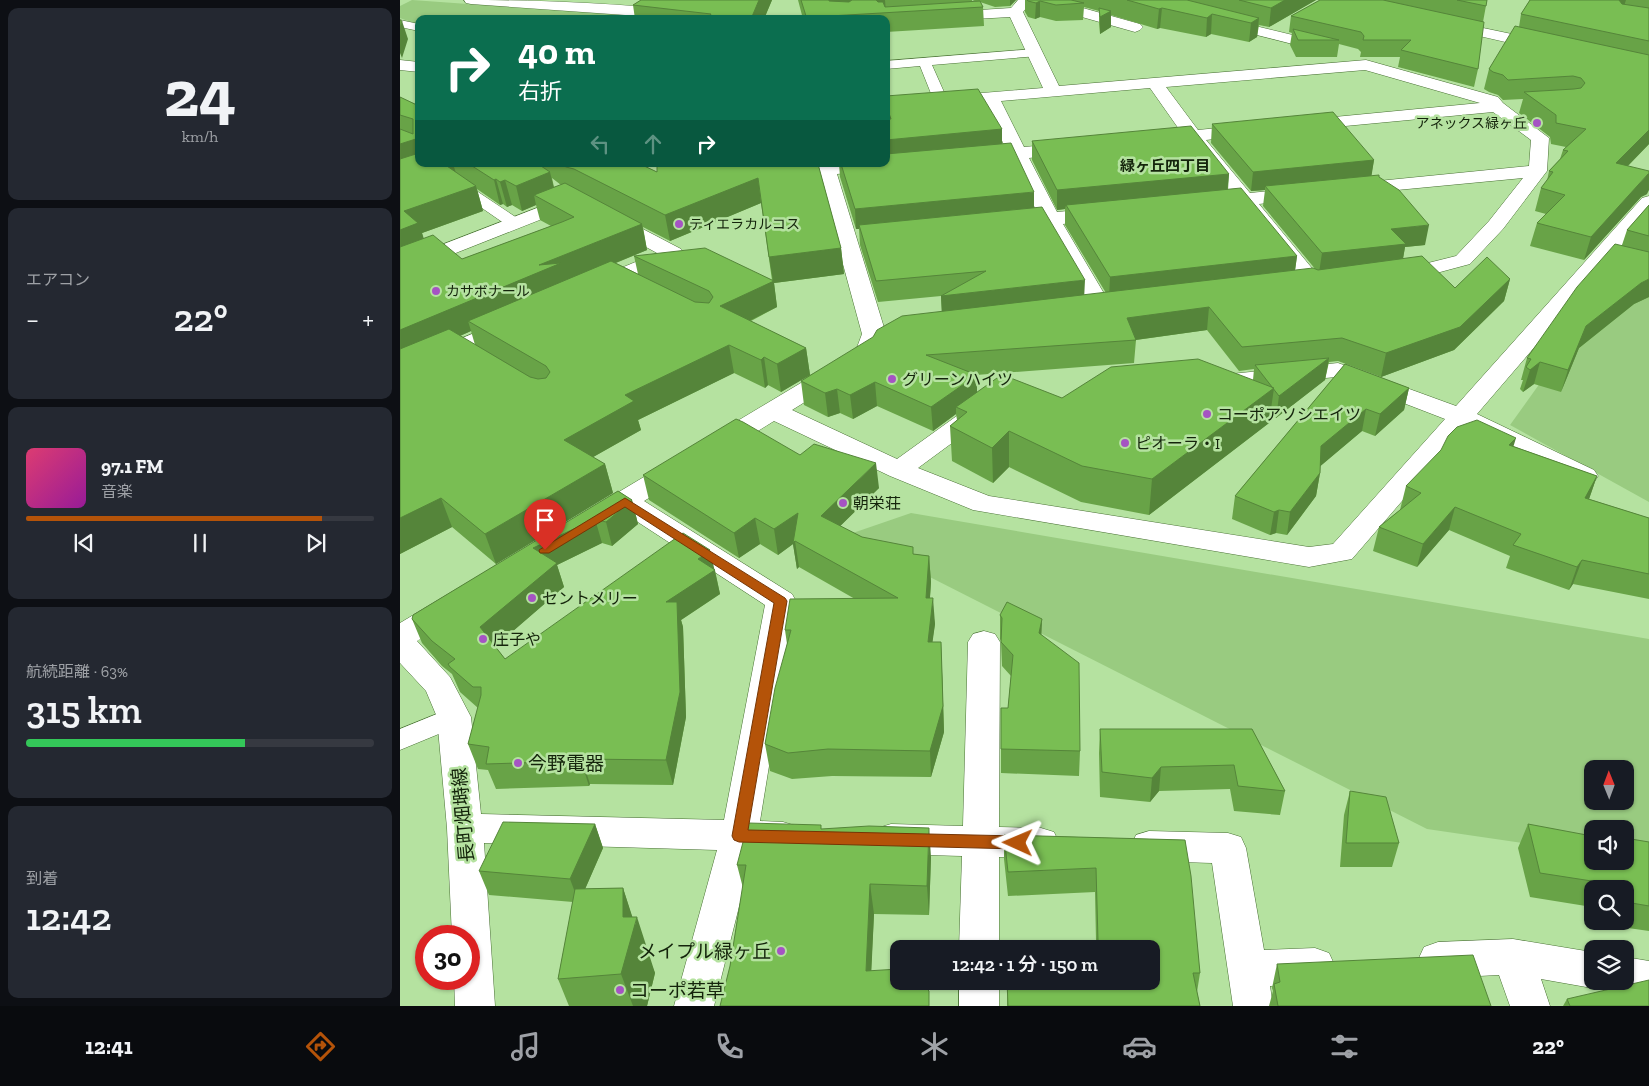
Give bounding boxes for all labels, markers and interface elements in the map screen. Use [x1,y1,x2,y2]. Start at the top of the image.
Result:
text: 40 m [518,31,595,73]
icon: right [435,35,500,100]
text: 24 [164,55,236,133]
text: 右折 [518,78,562,105]
place label: アネックス緑ヶ丘 [1415,115,1527,132]
marker: アネックス緑ヶ丘 [1531,117,1543,129]
text: km/h [182,127,218,146]
icon: left [586,130,614,158]
icon: ahead [639,130,667,158]
icon: right [692,130,720,158]
district label: 緑ヶ丘四丁目 [1120,157,1210,175]
place label: ティエラカルコス [689,216,800,233]
marker: ティエラカルコス [673,218,685,230]
text: エアコン [26,270,90,289]
place label: カサボナール [446,283,530,300]
marker: カサボナール [430,285,442,297]
text: 22° [173,295,228,341]
text: − [26,303,39,336]
text: + [362,303,374,336]
place label: グリーンハイツ [902,370,1013,389]
marker: グリーンハイツ [886,373,898,385]
place label: コーポアソシエイツ [1217,405,1361,424]
marker: コーポアソシエイツ [1201,408,1213,420]
place label: ピオーラ・I [1135,434,1220,453]
marker: ピオーラ・I [1119,437,1131,449]
text: 97.1 FM [101,455,163,478]
text: 音楽 [101,482,133,501]
place label: 朝栄荘 [853,494,901,513]
marker: 朝栄荘 [837,497,849,509]
pin [524,499,566,550]
icon: arrive [531,506,559,534]
icon: previous [70,529,98,557]
icon: pause [186,529,214,557]
icon: next [302,529,330,557]
place label: セントメリー [542,589,638,608]
marker: セントメリー [526,592,538,604]
place label: 庄子や [493,630,541,649]
marker: 庄子や [477,633,489,645]
text: 航続距離 · 63% [26,662,128,681]
text: 315 km [26,687,142,733]
place label: 今野電器 [528,752,604,775]
marker: 今野電器 [512,757,524,769]
north arrow [1584,760,1634,810]
map controls [1584,760,1634,990]
street label: 長町畑塒線 [447,767,479,863]
position arrow [991,816,1043,868]
button: sound [1584,820,1634,870]
text: 到着 [26,869,58,888]
button: search [1584,880,1634,930]
text: 12:42 [26,894,112,940]
speed limit sign: 30 [415,925,480,990]
place label: メイプル緑ヶ丘 [638,940,771,963]
button: layers [1584,940,1634,990]
marker: メイプル緑ヶ丘 [775,945,787,957]
text: 12:42 · 1 分 · 150 m [952,953,1098,976]
place label: コーポ若草 [630,979,725,1002]
marker: コーポ若草 [614,984,626,996]
icon: directions [303,1029,338,1064]
icon: music [508,1029,543,1064]
icon: phone [712,1029,747,1064]
icon: climate [917,1029,952,1064]
icon: car [1122,1029,1157,1064]
icon: filters [1327,1029,1362,1064]
text: 12:41 [85,1033,133,1060]
text: 22° [1532,1033,1564,1060]

